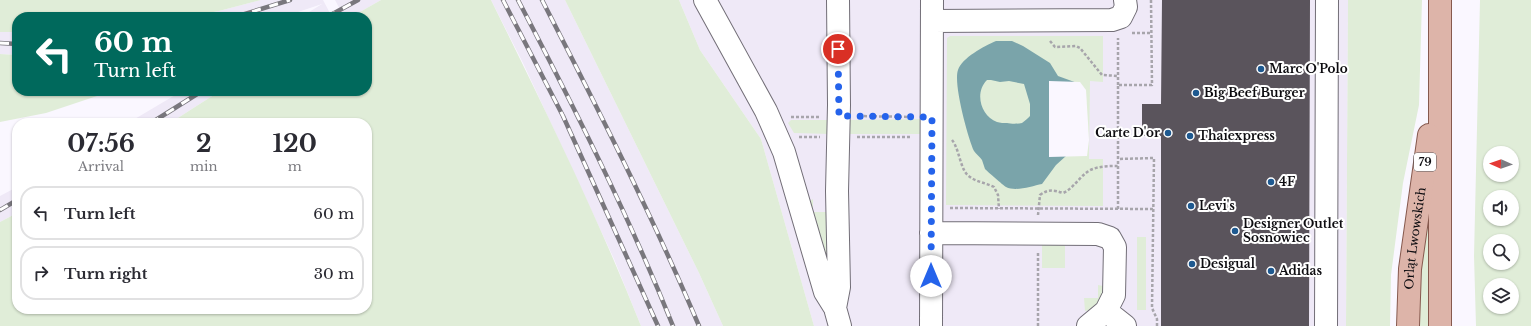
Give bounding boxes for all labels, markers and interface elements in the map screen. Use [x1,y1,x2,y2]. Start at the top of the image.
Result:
text: 60 m [94,25,172,60]
icon: left [28,28,80,80]
pin [821,32,855,66]
icon: arrive [827,38,849,60]
text: Turn left [94,60,176,82]
place label: Marc O'Polo [1269,61,1348,76]
marker: Marc O'Polo [1256,64,1266,74]
place label: Big Beef Burger [1204,85,1305,100]
marker: Big Beef Burger [1191,88,1201,98]
place label: Carte D'or [1095,125,1160,140]
marker: Carte D'or [1163,128,1173,138]
place label: Thaiexpress [1198,128,1275,143]
text: 07:56 [67,129,135,158]
text: 2 [196,129,212,158]
text: 120 [273,129,317,158]
marker: Thaiexpress [1185,131,1195,141]
north arrow [1483,146,1519,182]
map controls [1483,146,1519,314]
road number: 79 [1414,153,1436,171]
text: Arrival [78,158,124,175]
text: min [190,158,217,175]
text: m [288,158,302,175]
place label: 4F [1279,174,1296,189]
marker: 4F [1266,177,1276,187]
street label: Orląt Lwowskich [1401,186,1429,290]
button: sound [1483,190,1519,226]
place label: Levi's [1199,198,1235,213]
marker: Levi's [1186,201,1196,211]
icon: left [30,202,52,224]
text: Turn left [64,204,135,223]
text: 60 m [313,204,354,223]
place label: Designer Outlet Sosnowiec [1243,216,1344,245]
marker: Designer Outlet Sosnowiec [1230,226,1240,236]
button: search [1483,234,1519,270]
position arrow [910,255,952,297]
place label: Desigual [1200,256,1256,271]
marker: Desigual [1187,259,1197,269]
icon: right [30,262,52,284]
place label: Adidas [1278,263,1322,278]
text: Turn right [64,264,147,283]
text: 30 m [314,264,354,283]
marker: Adidas [1266,266,1276,276]
button: layers [1483,278,1519,314]

